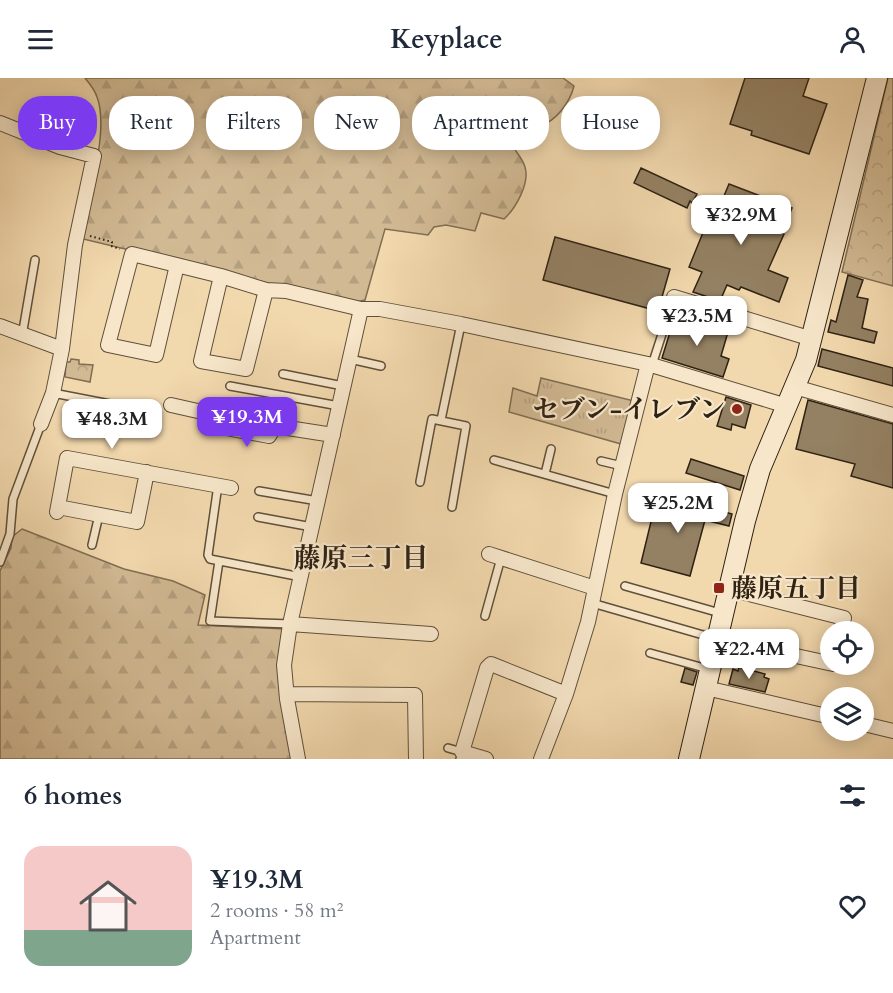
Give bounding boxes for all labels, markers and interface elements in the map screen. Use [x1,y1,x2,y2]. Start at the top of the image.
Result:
text: Keyplace [390,21,503,58]
icon: menu [24,23,57,56]
icon: person [836,23,869,56]
chip: Buy [18,96,97,150]
chip: Rent [109,96,194,150]
chip: Filters [206,96,302,150]
chip: New [314,96,400,150]
chip: Apartment [412,96,549,150]
chip: House [561,96,660,150]
pin: ¥32.9M [692,195,790,246]
text: ¥32.9M [705,201,777,228]
pin: ¥23.5M [648,296,746,347]
text: ¥23.5M [661,302,733,329]
place label: セブン-イレブン [533,392,725,427]
pin: ¥19.3M [198,397,296,448]
pin: ¥48.3M [63,399,161,450]
marker: セブン-イレブン [730,402,744,416]
text: ¥19.3M [211,403,283,430]
text: ¥48.3M [76,405,148,432]
pin: ¥25.2M [629,483,727,534]
text: ¥25.2M [642,489,714,516]
district label: 藤原三丁目 [294,540,429,577]
place label: 藤原五丁目 [731,571,861,606]
marker: 藤原五丁目 [712,581,726,595]
map controls [820,621,874,741]
button: locate [820,621,874,675]
pin: ¥22.4M [700,629,798,680]
text: ¥22.4M [713,635,785,662]
button: layers [820,687,874,741]
text: 6 homes [24,778,122,813]
icon: filters [836,779,869,812]
text: ¥19.3M [210,862,303,897]
icon: home [72,870,144,942]
icon: heart [836,890,869,923]
text: 2 rooms · 58 m² [210,897,343,924]
text: Apartment [210,924,301,951]

